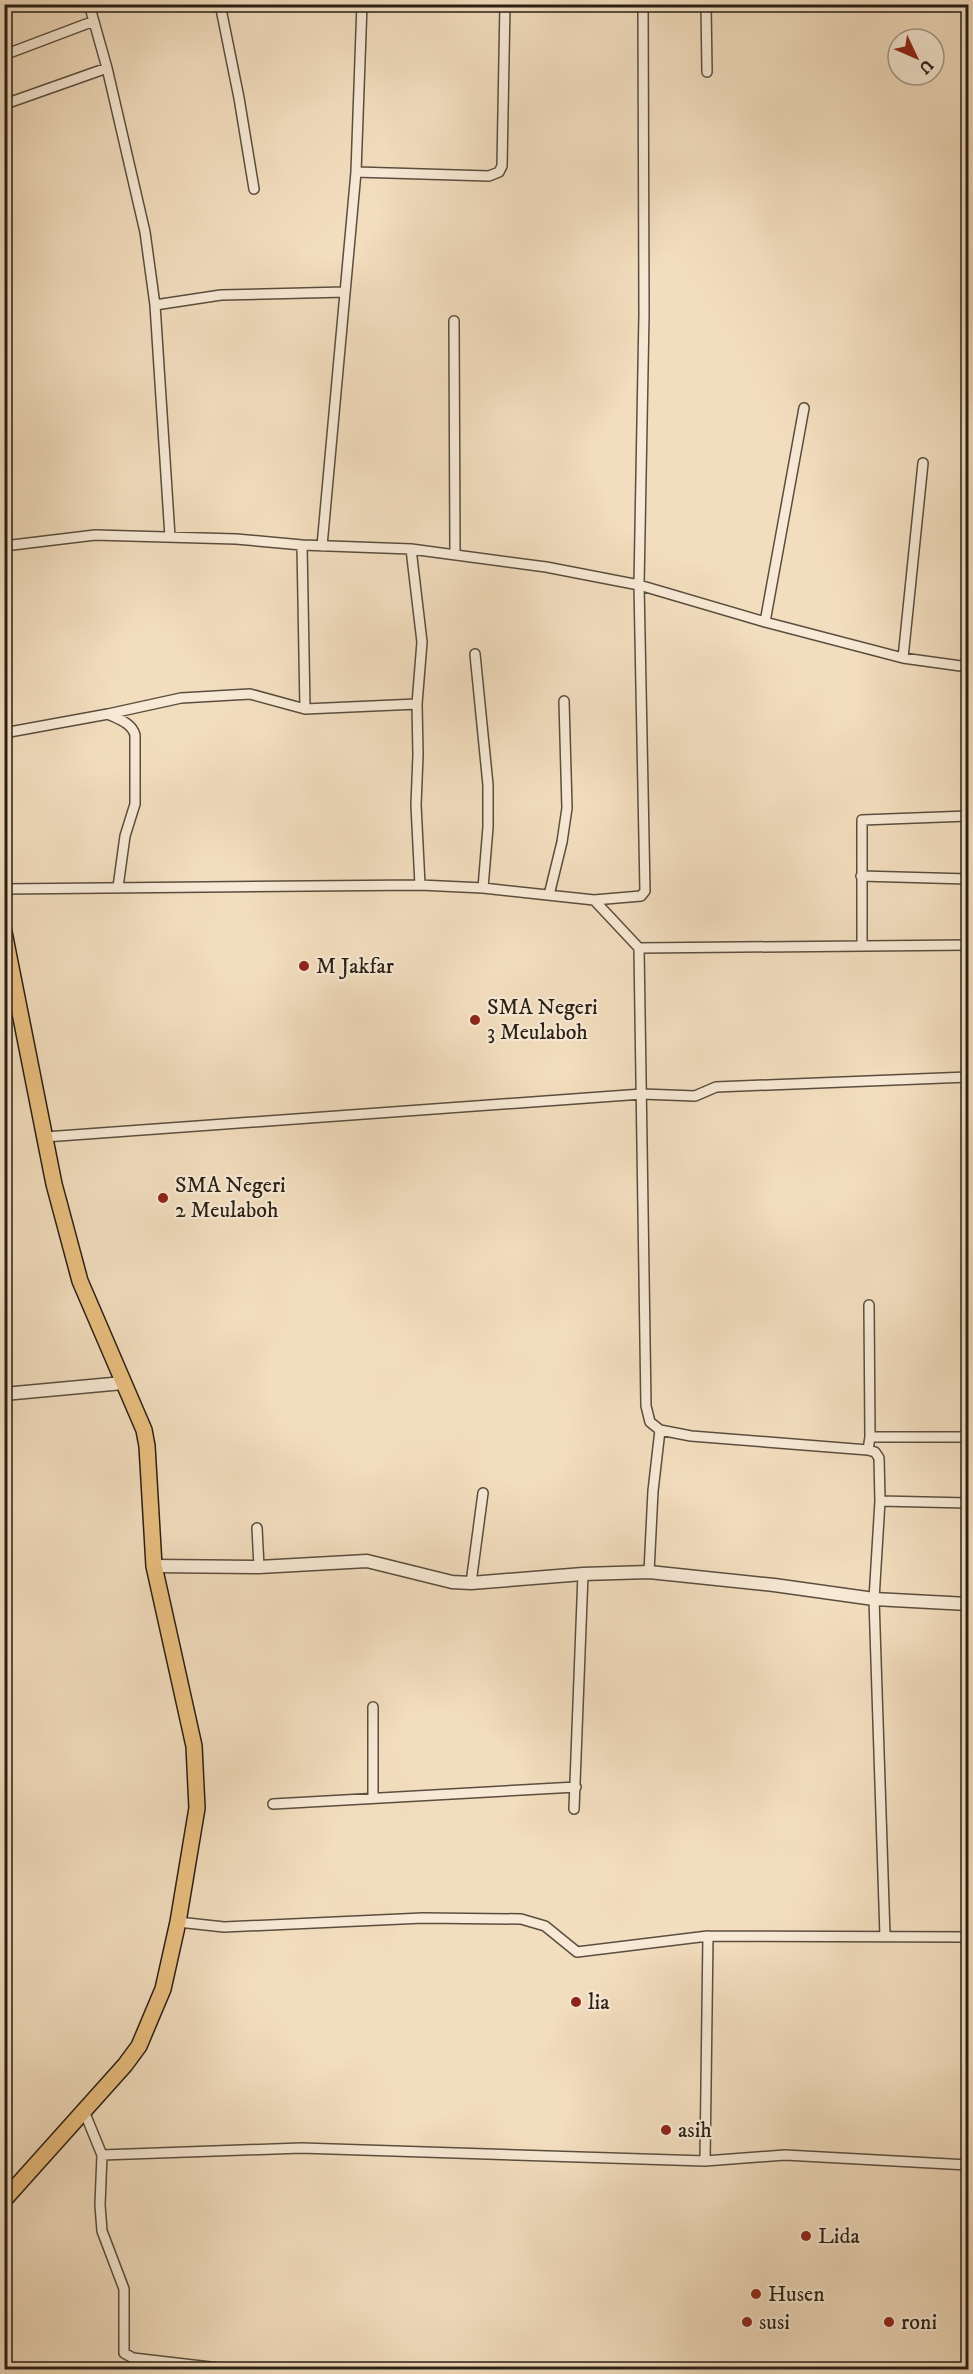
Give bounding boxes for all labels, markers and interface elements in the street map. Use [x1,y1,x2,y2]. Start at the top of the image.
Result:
north arrow [886,27,946,87]
text: U [914,55,938,79]
place label: M Jakfar [316,953,395,980]
marker: M Jakfar [297,959,311,973]
place label: SMA Negeri 3 Meulaboh [487,994,598,1046]
marker: SMA Negeri 3 Meulaboh [468,1013,482,1027]
place label: SMA Negeri 2 Meulaboh [175,1172,286,1224]
marker: SMA Negeri 2 Meulaboh [156,1191,170,1205]
place label: lia [588,1989,610,2016]
marker: lia [569,1995,583,2009]
place label: asih [678,2117,712,2144]
marker: asih [659,2123,673,2137]
place label: Lida [818,2223,861,2250]
marker: Lida [799,2229,813,2243]
place label: Husen [768,2281,825,2308]
marker: Husen [749,2287,763,2301]
place label: susi [759,2309,790,2336]
place label: roni [901,2309,937,2336]
marker: susi [740,2315,754,2329]
marker: roni [882,2315,896,2329]

